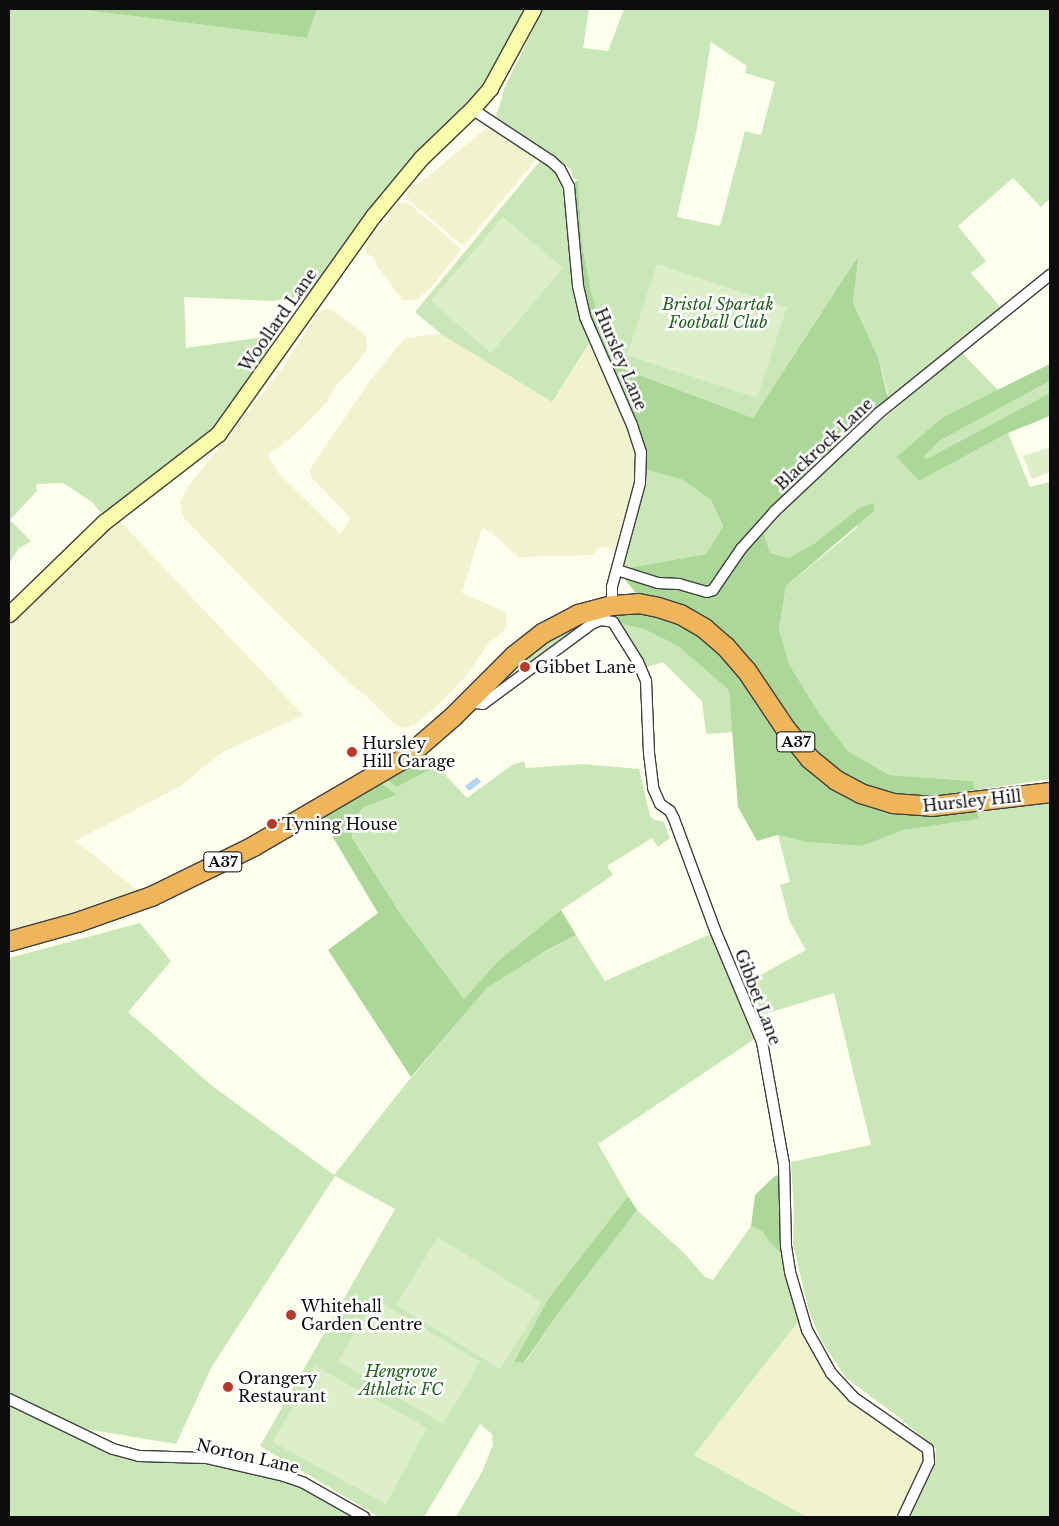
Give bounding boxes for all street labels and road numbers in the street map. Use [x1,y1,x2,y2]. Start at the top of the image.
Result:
street label: Woollard Lane [235,265,321,375]
street label: Hursley Lane [591,305,651,413]
street label: Blackrock Lane [771,394,877,494]
road number: A37 [776,730,816,754]
street label: Hursley Hill [921,786,1023,816]
road number: A37 [203,850,243,874]
street label: Gibbet Lane [731,947,785,1047]
street label: Norton Lane [195,1435,301,1477]

